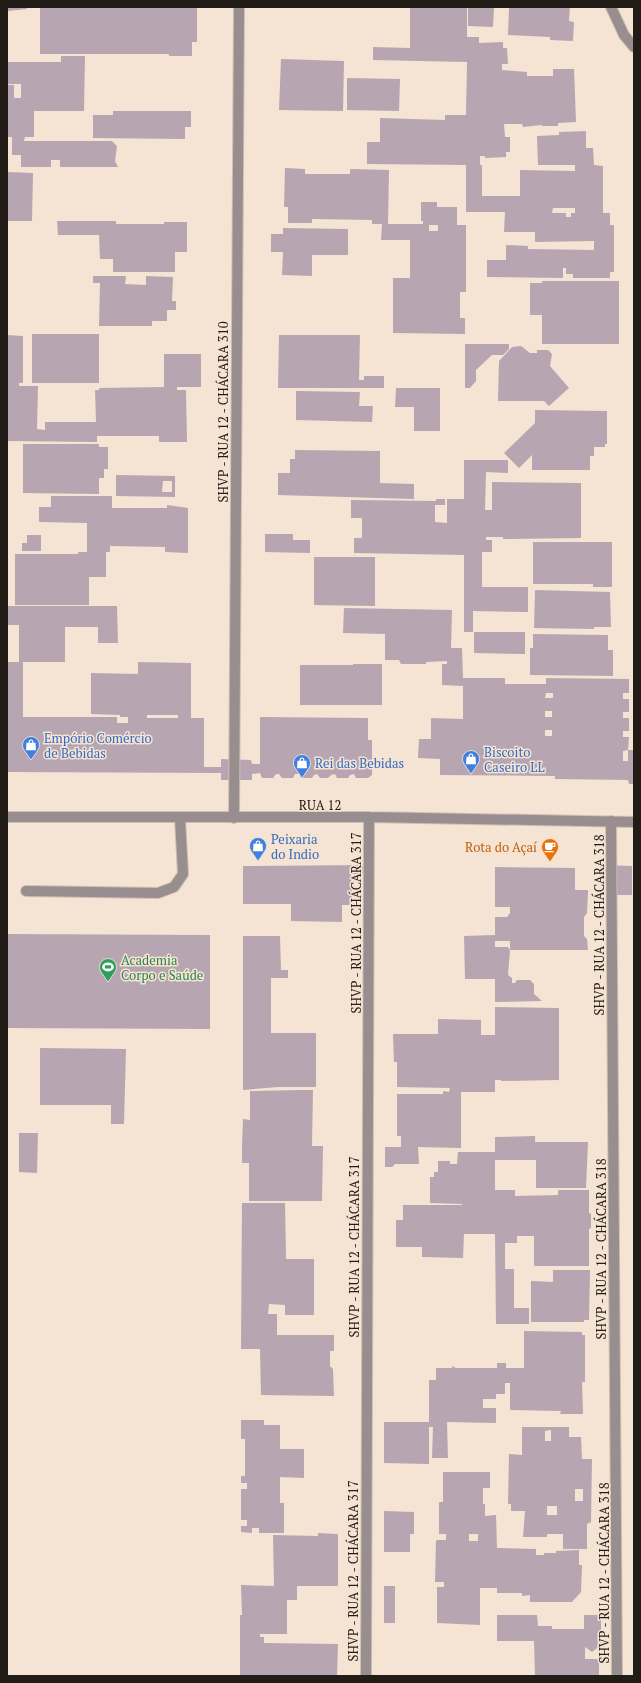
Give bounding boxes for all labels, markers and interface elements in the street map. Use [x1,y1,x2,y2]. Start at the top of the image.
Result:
street label: SHVP - RUA 12 - CHÁCARA 310 [214,321,232,503]
place label: Empório Comércio de Bebidas [44,729,152,762]
shop icon: Empório Comércio de Bebidas [21,735,41,760]
place label: Biscoito Caseiro LL [484,743,545,776]
shop icon: Biscoito Caseiro LL [461,749,481,774]
shop icon: Rei das Bebidas [292,753,312,778]
place label: Rei das Bebidas [315,754,404,772]
street label: RUA 12 [299,796,341,814]
place label: Peixaria do Indio [271,830,319,863]
street label: SHVP - RUA 12 - CHÁCARA 317 [347,832,365,1014]
street label: SHVP - RUA 12 - CHÁCARA 318 [590,834,608,1016]
shop icon: Peixaria do Indio [248,836,268,861]
cafe icon: Rota do Açaí [540,837,560,862]
place label: Rota do Açaí [465,838,537,856]
place label: Academia Corpo e Saúde [121,951,203,984]
sports icon: Academia Corpo e Saúde [98,957,118,982]
street label: SHVP - RUA 12 - CHÁCARA 317 [345,1156,363,1338]
street label: SHVP - RUA 12 - CHÁCARA 318 [592,1158,610,1340]
street label: SHVP - RUA 12 - CHÁCARA 317 [344,1480,362,1662]
street label: SHVP - RUA 12 - CHÁCARA 318 [595,1482,613,1664]

